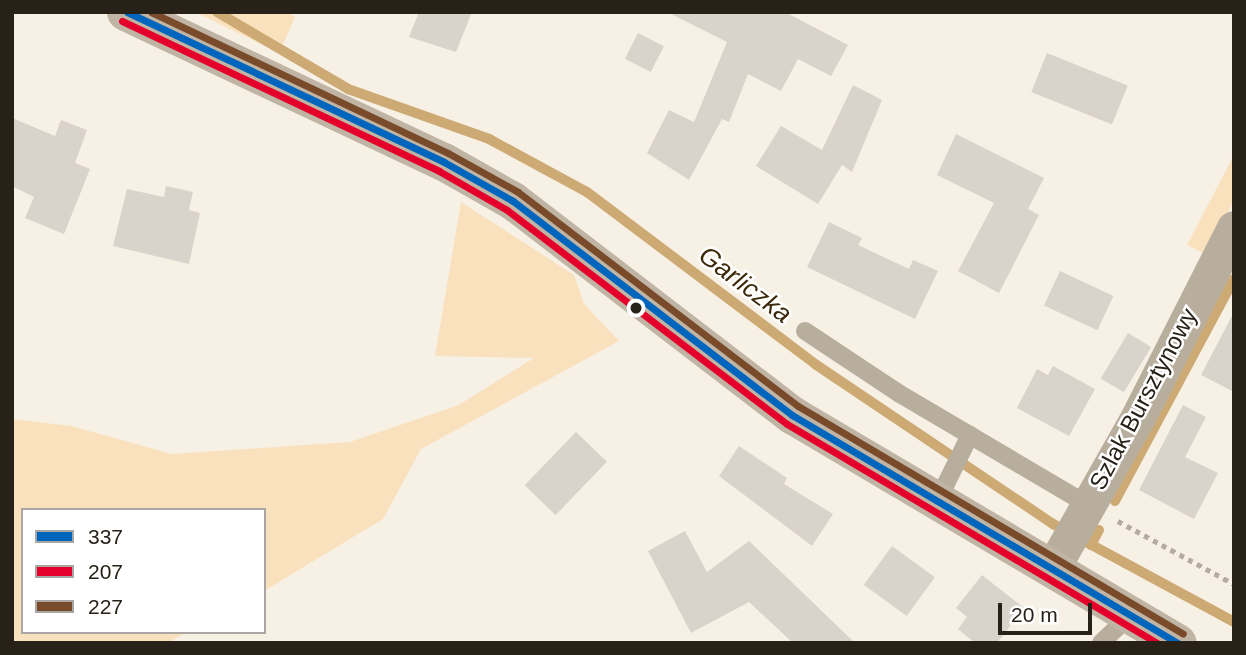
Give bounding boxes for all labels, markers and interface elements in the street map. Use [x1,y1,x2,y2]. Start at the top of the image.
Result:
water label: Garliczka [692,240,798,330]
unlabelled marker [629,301,643,315]
street label: Szlak Bursztynowy [1083,303,1203,495]
legend [21,508,266,634]
text: 337 [88,525,123,548]
text: 207 [88,560,123,583]
scale bar [1001,588,1096,632]
text: 227 [88,595,123,618]
text: 20 m [1011,603,1058,626]

